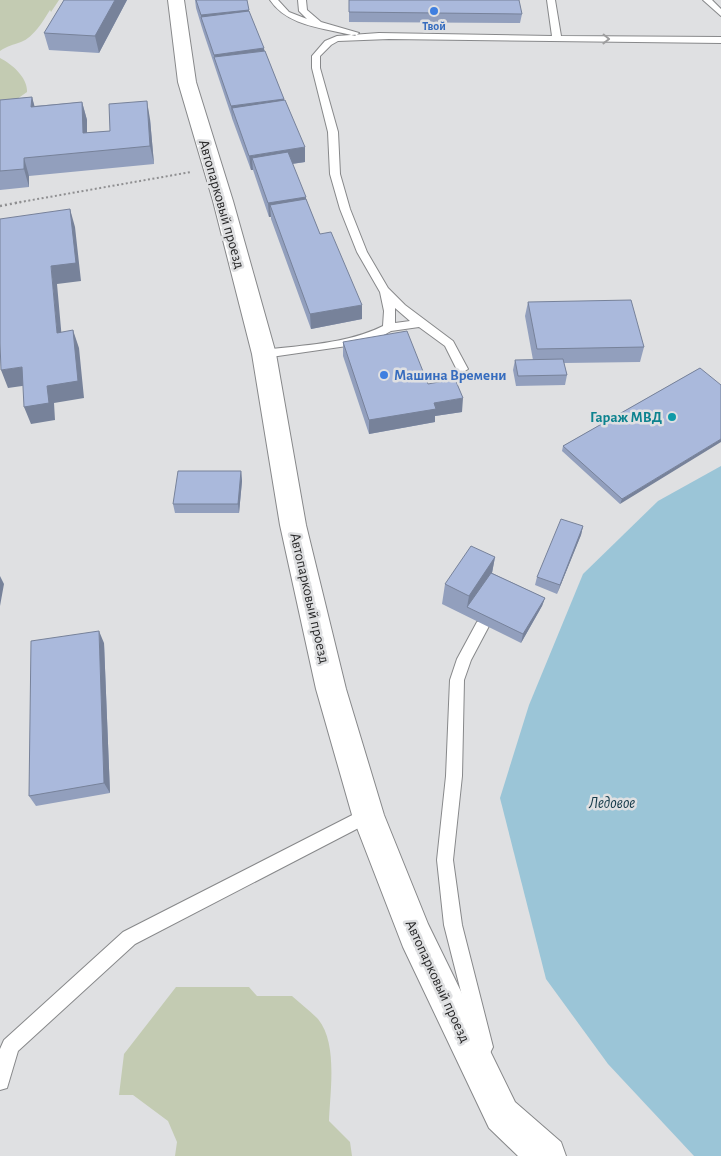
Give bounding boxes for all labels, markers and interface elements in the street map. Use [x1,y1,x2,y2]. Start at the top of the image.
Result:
marker: Твой [428,5,440,17]
place label: Твой [422,20,446,32]
one-way arrow [602,34,610,44]
street label: Автопарковый проезд [196,138,247,270]
place label: Машина Времени [394,368,507,383]
marker: Машина Времени [378,369,390,381]
place label: Гараж МВД [590,410,662,425]
marker: Гараж МВД [666,411,678,423]
street label: Автопарковый проезд [287,531,332,665]
water label: Ледовое [588,795,635,811]
street label: Автопарковый проезд [403,918,473,1045]

